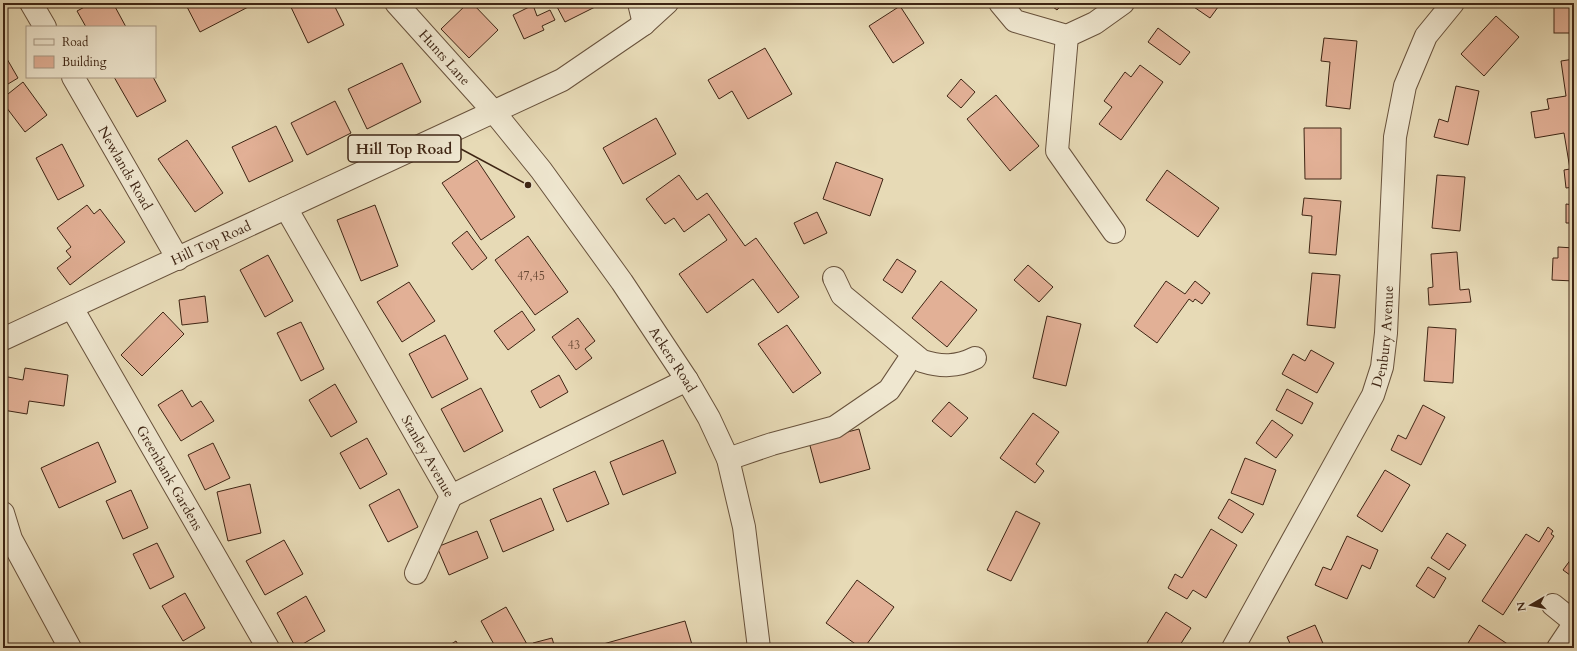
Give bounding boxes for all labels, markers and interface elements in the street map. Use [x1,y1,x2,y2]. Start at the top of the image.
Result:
legend [26,26,156,78]
street label: Hunts Lane [414,26,475,90]
text: Road [62,34,89,50]
text: Building [62,54,107,70]
street label: Newlands Road [93,123,157,214]
callout: Hill Top Road [348,135,461,162]
text: Hill Top Road [356,139,453,159]
street label: Hill Top Road [168,216,255,270]
house number: 47,45 [517,268,545,284]
street label: Denbury Avenue [1367,285,1398,390]
street label: Ackers Road [644,323,701,396]
house number: 43 [568,337,580,353]
street label: Stanley Avenue [397,412,459,501]
street label: Greenbank Gardens [132,422,207,534]
north arrow [1511,585,1551,625]
text: N [1513,600,1530,612]

